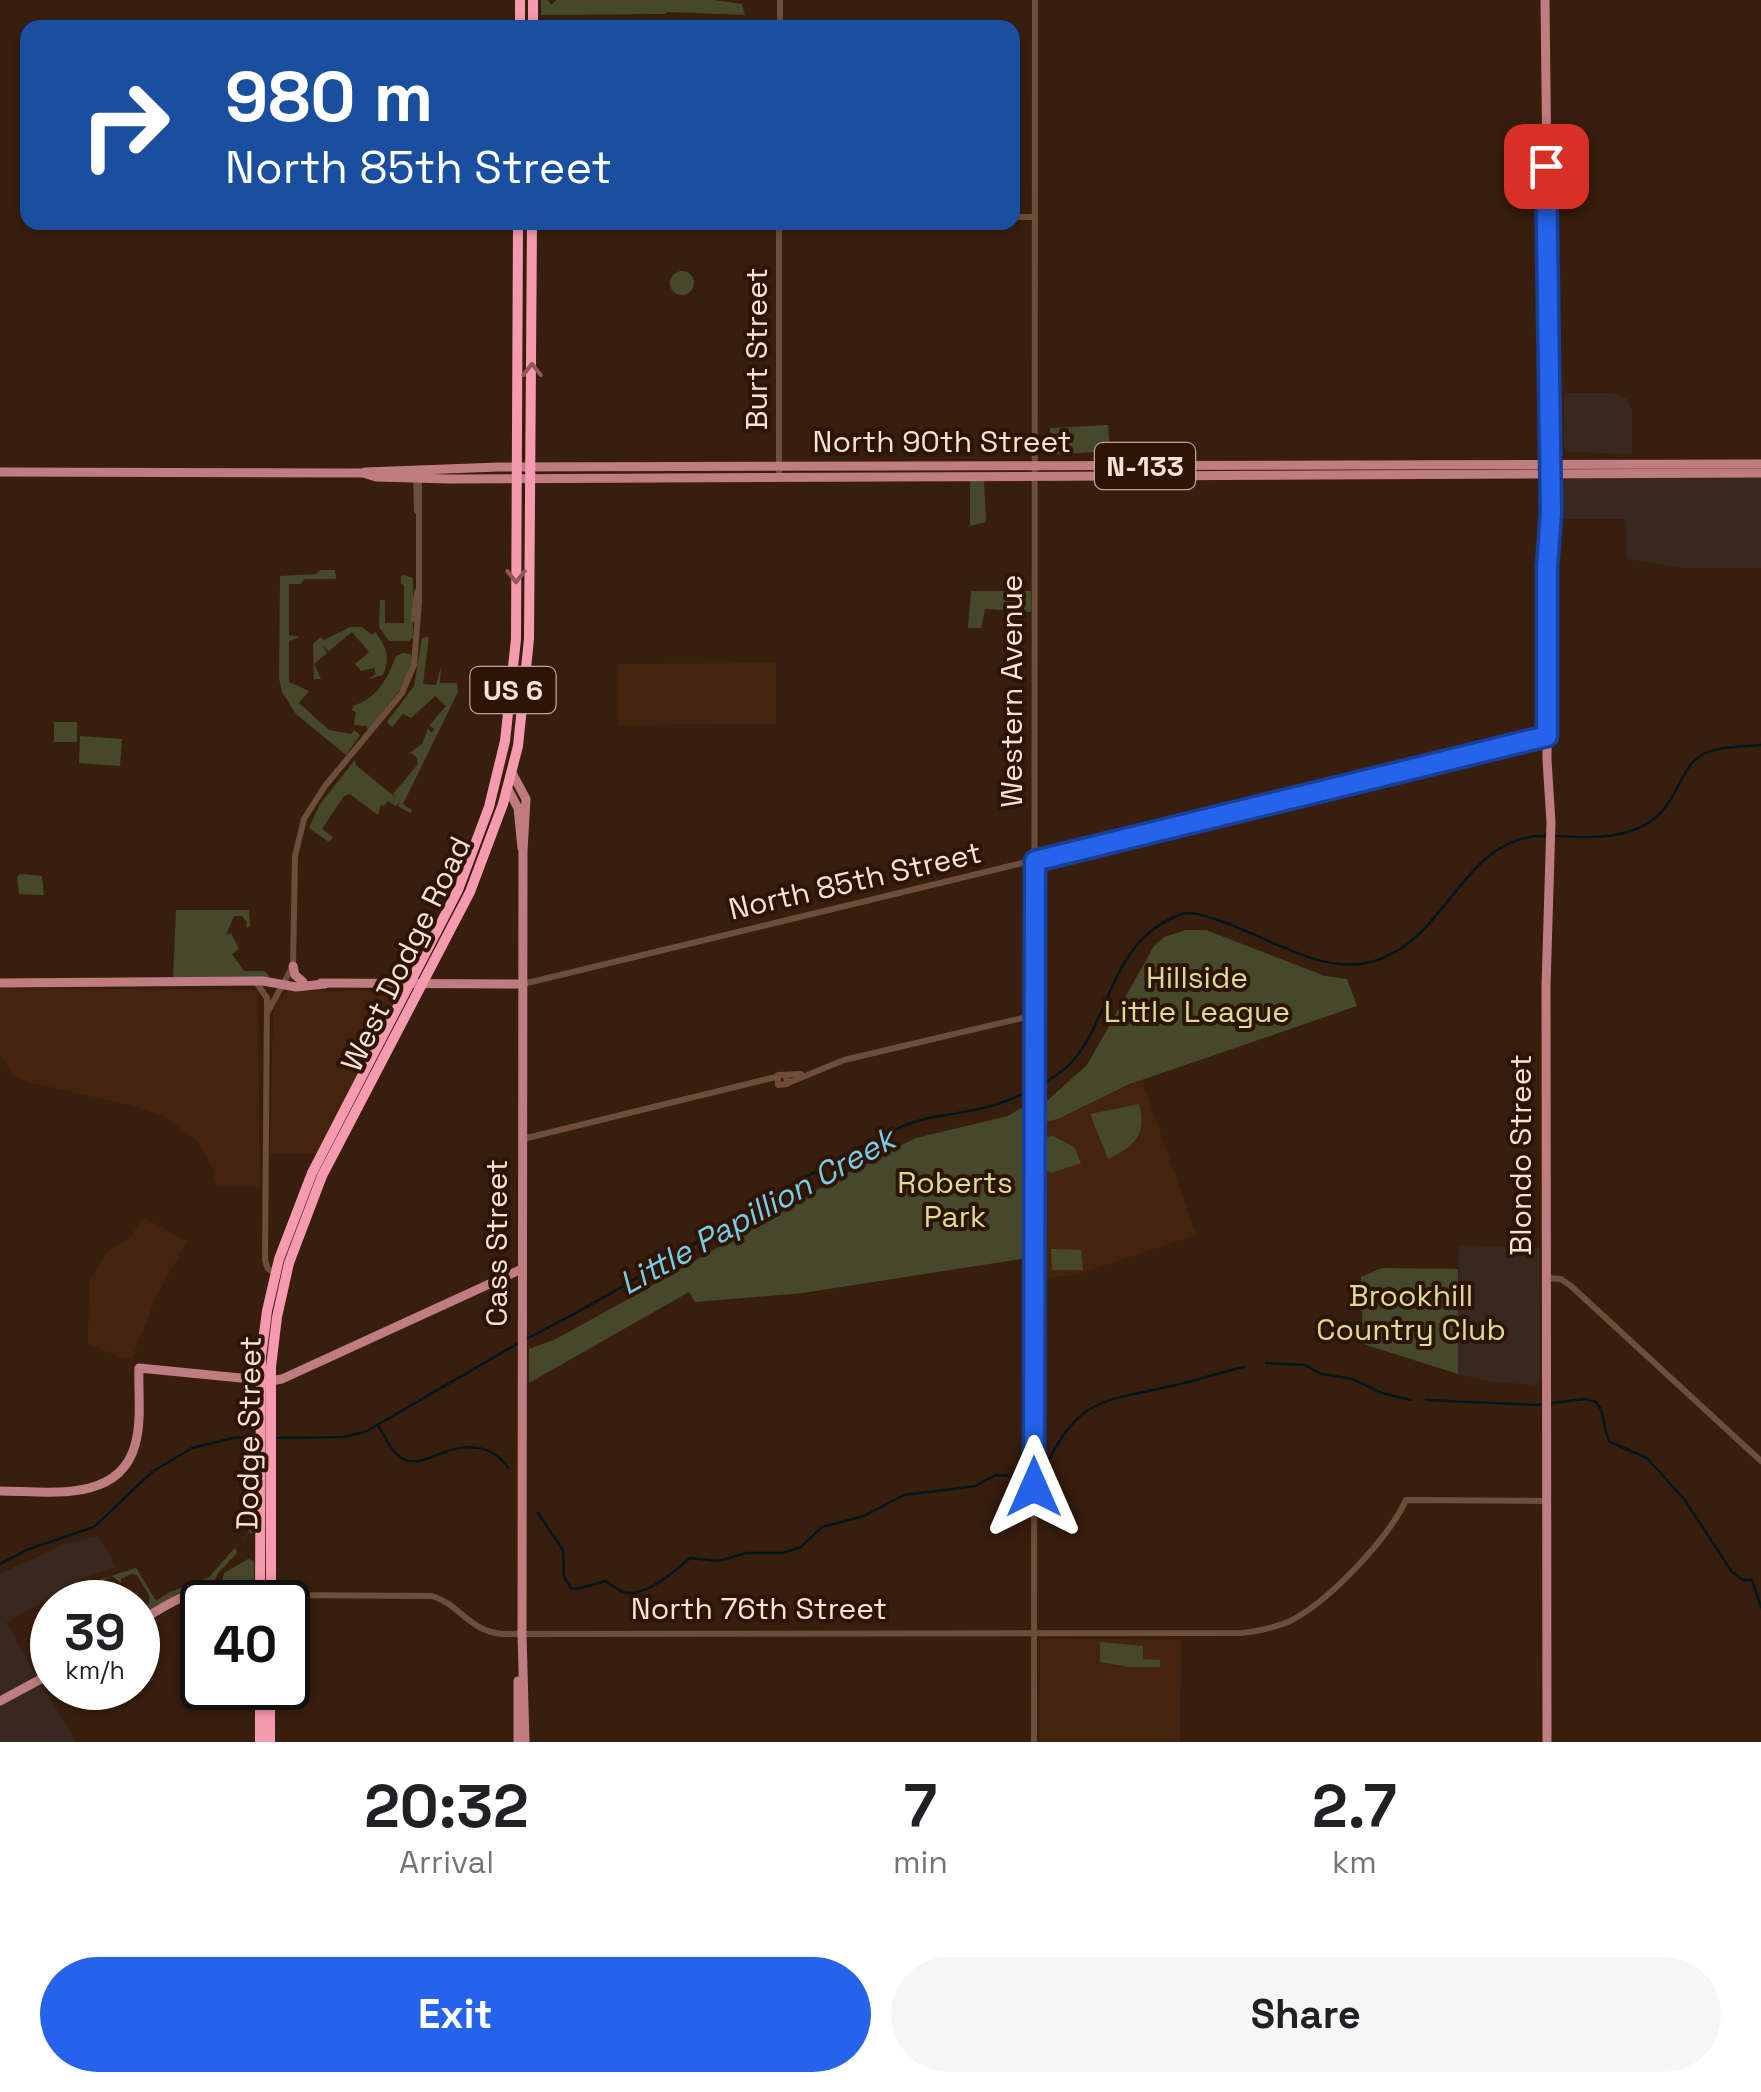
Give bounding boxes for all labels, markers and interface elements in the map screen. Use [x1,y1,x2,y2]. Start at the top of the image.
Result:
text: 980 m [225,52,433,141]
icon: right [60,60,190,190]
pin [1504,124,1589,209]
text: North 85th Street [225,139,612,196]
icon: arrive [1519,139,1574,194]
street label: Burt Street [737,268,776,430]
one-way arrow [521,361,543,376]
street label: North 90th Street [813,422,1071,461]
road number: N-133 [1095,443,1195,489]
one-way arrow [505,568,527,584]
street label: Western Avenue [992,574,1031,808]
road number: US 6 [470,667,556,713]
street label: West Dodge Road [332,830,479,1078]
street label: North 85th Street [725,833,985,929]
park label: Hillside Little League [1104,958,1290,1031]
street label: Blondo Street [1501,1054,1540,1256]
water label: Little Papillion Creek [612,1117,905,1303]
street label: Cass Street [477,1159,516,1327]
park label: Roberts Park [897,1163,1013,1236]
park label: Brookhill Country Club [1316,1276,1506,1349]
street label: Dodge Street [227,1336,270,1530]
position arrow [982,1435,1086,1539]
speed limit sign: 40 [180,1580,310,1710]
street label: North 76th Street [631,1589,887,1628]
text: 39 [64,1601,126,1665]
text: km/h [65,1654,125,1686]
text: 20:32 [364,1768,529,1845]
text: 7 [904,1768,937,1845]
text: 2.7 [1312,1768,1397,1845]
text: Arrival [399,1842,494,1882]
text: min [893,1842,948,1882]
text: km [1332,1842,1377,1882]
button: Exit [40,1957,871,2072]
button: Share [891,1957,1721,2072]

